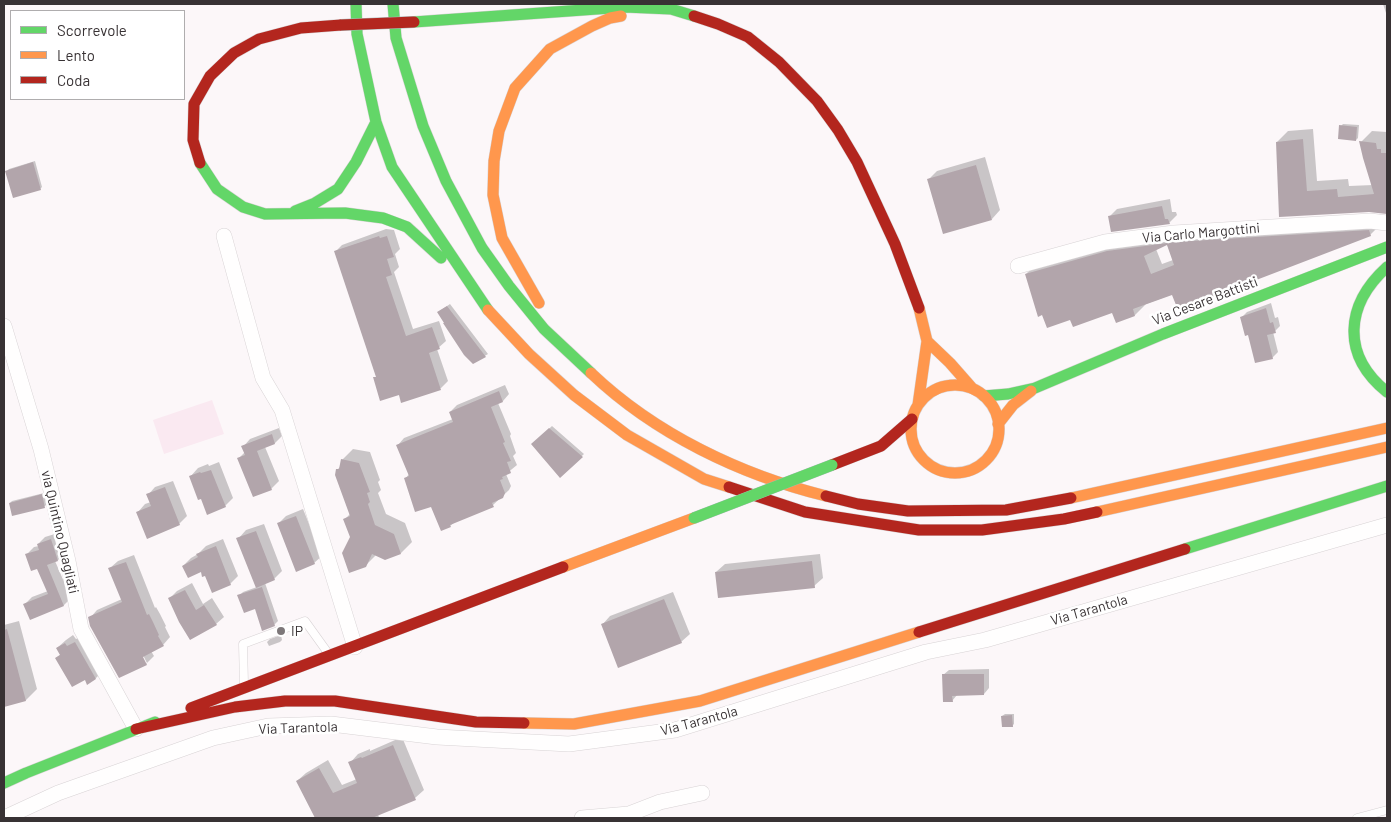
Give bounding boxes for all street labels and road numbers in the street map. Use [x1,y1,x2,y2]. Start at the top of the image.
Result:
street label: Via Carlo Margottini [1141,219,1261,247]
street label: Via Cesare Battisti [1150,273,1260,329]
street label: via Quintino Quagliati [38,469,82,595]
street label: Via Tarantola [1049,591,1129,629]
street label: Via Tarantola [659,703,739,739]
street label: Via Tarantola [258,718,338,738]

